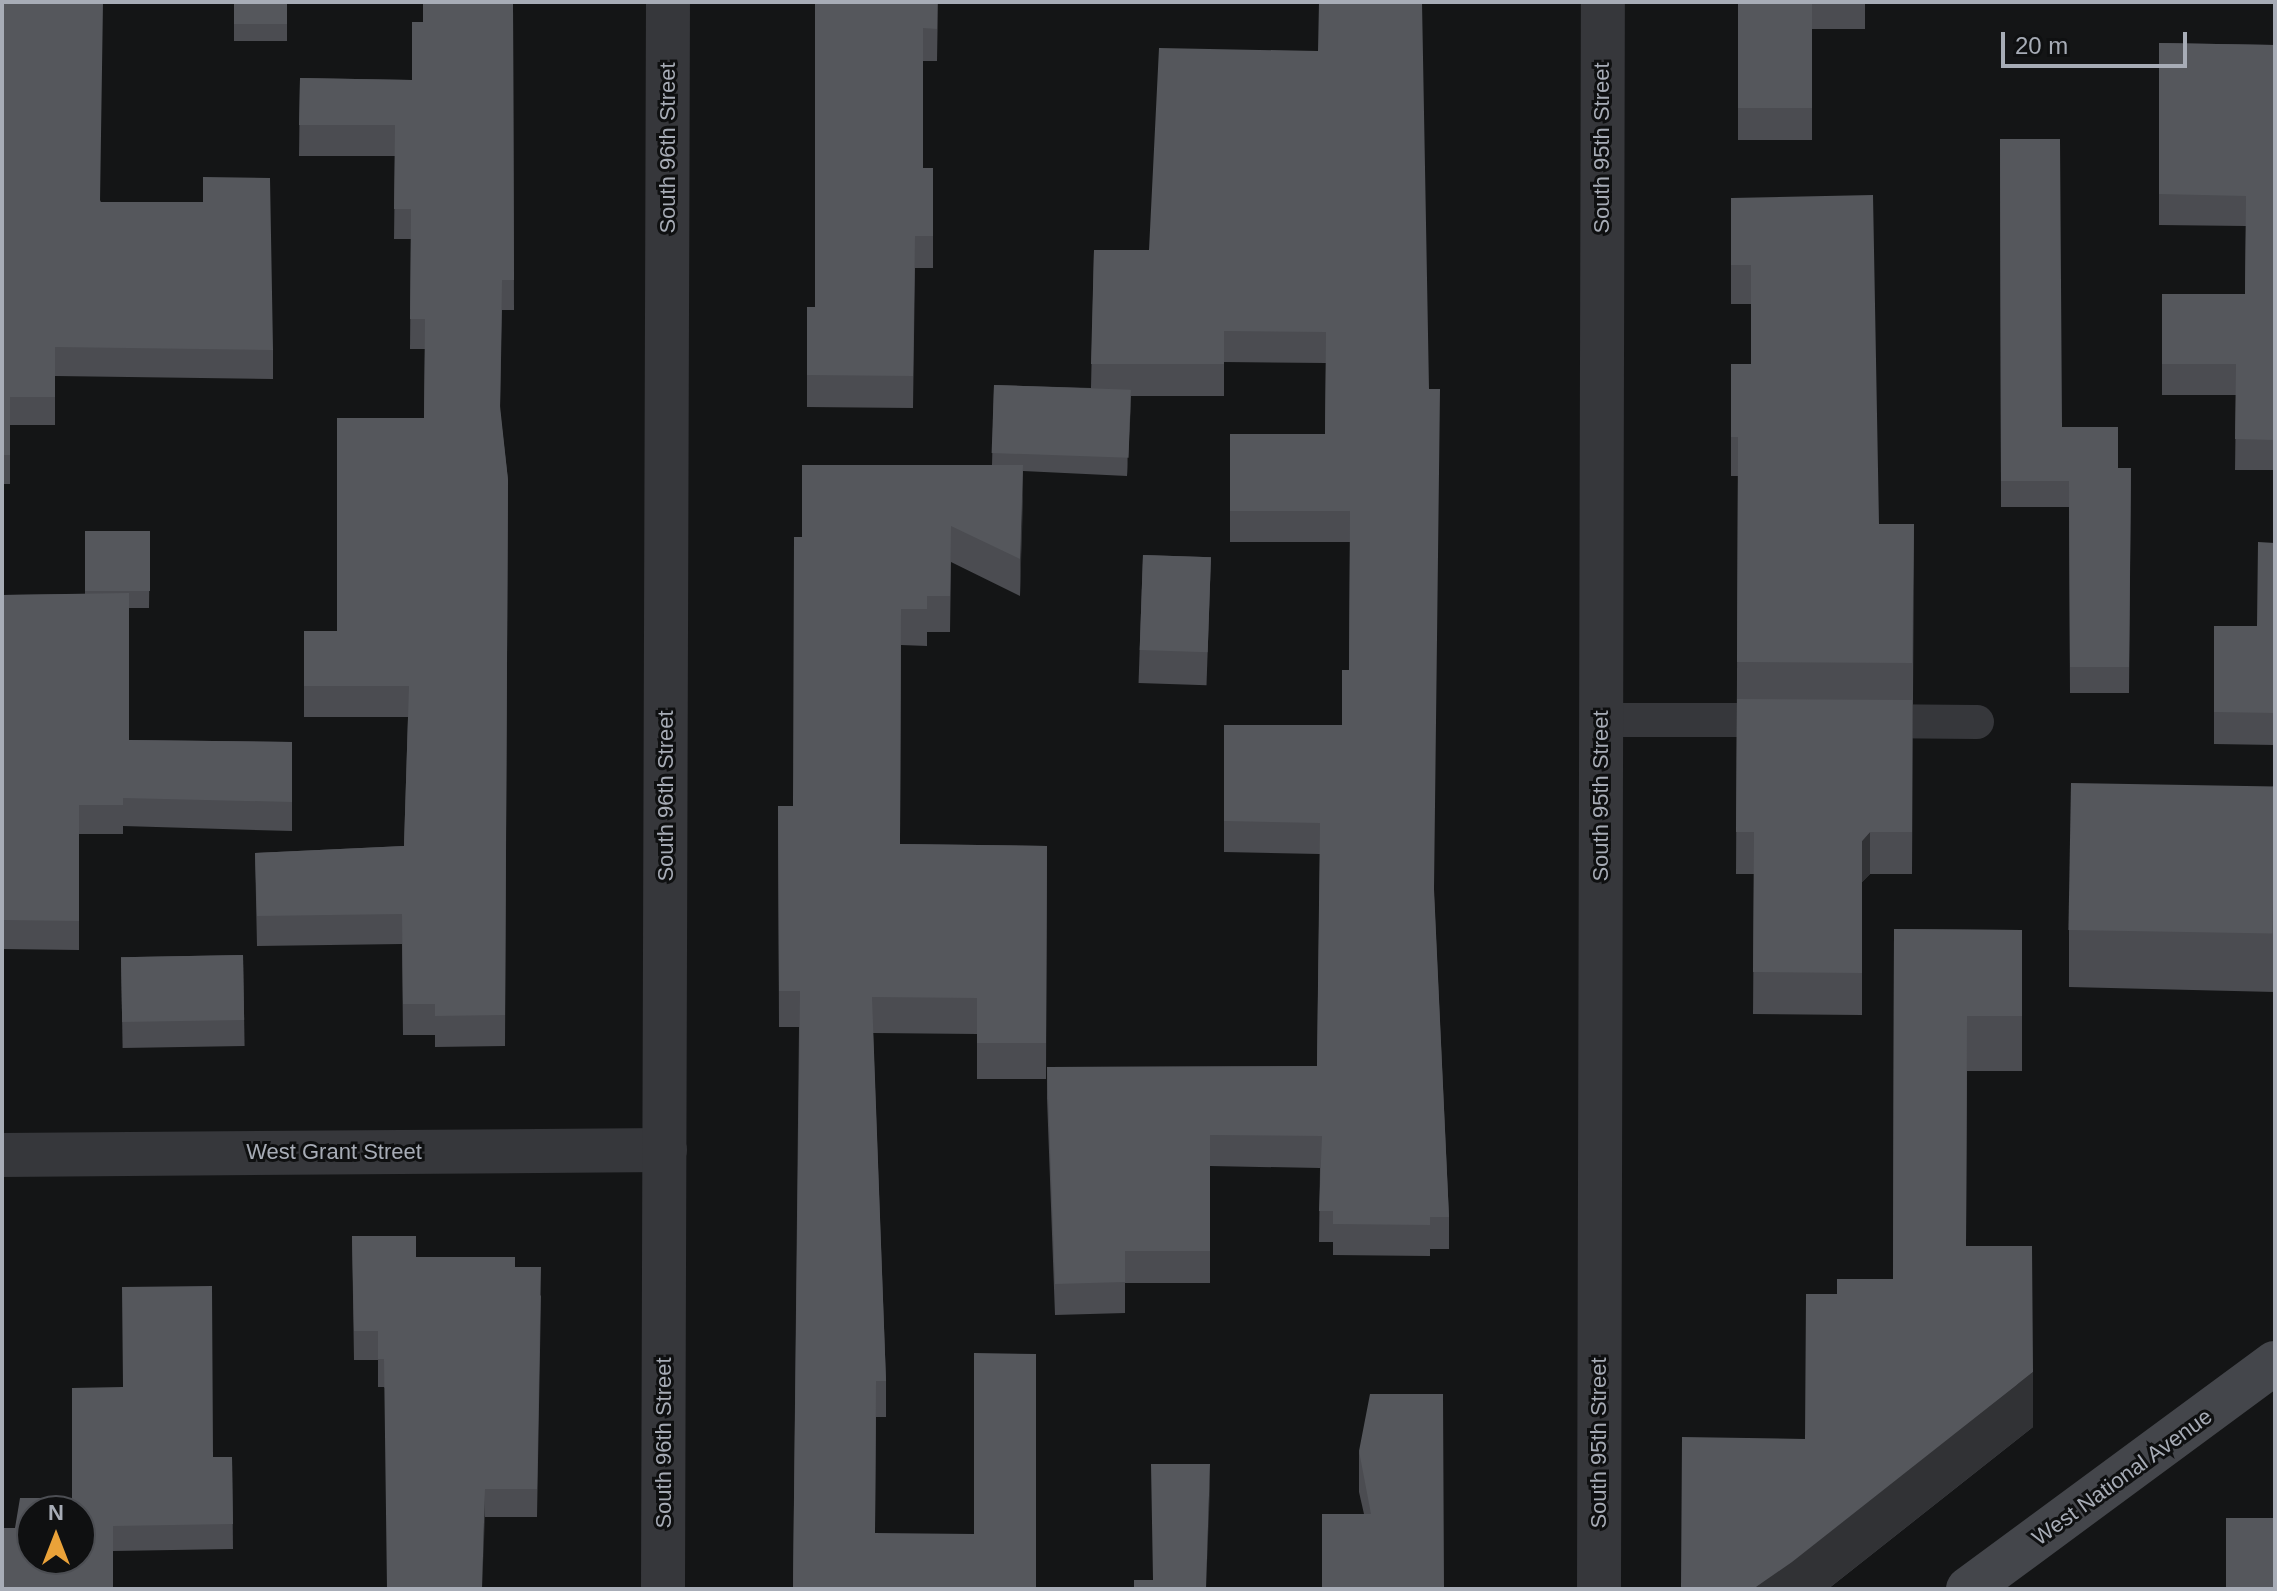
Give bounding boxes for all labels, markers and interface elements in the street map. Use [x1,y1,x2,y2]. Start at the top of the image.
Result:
scale bar [2005,16,2191,66]
text: 20 m [2015,32,2068,59]
street label: South 96th Street [655,62,681,234]
street label: South 95th Street [1589,62,1615,234]
street label: South 96th Street [653,710,679,882]
street label: South 95th Street [1588,710,1614,882]
street label: West Grant Street [246,1139,422,1165]
street label: South 96th Street [651,1357,677,1529]
street label: South 95th Street [1586,1357,1612,1529]
street label: West National Avenue [2027,1403,2217,1551]
north arrow [16,1495,96,1575]
text: N [48,1500,64,1525]

